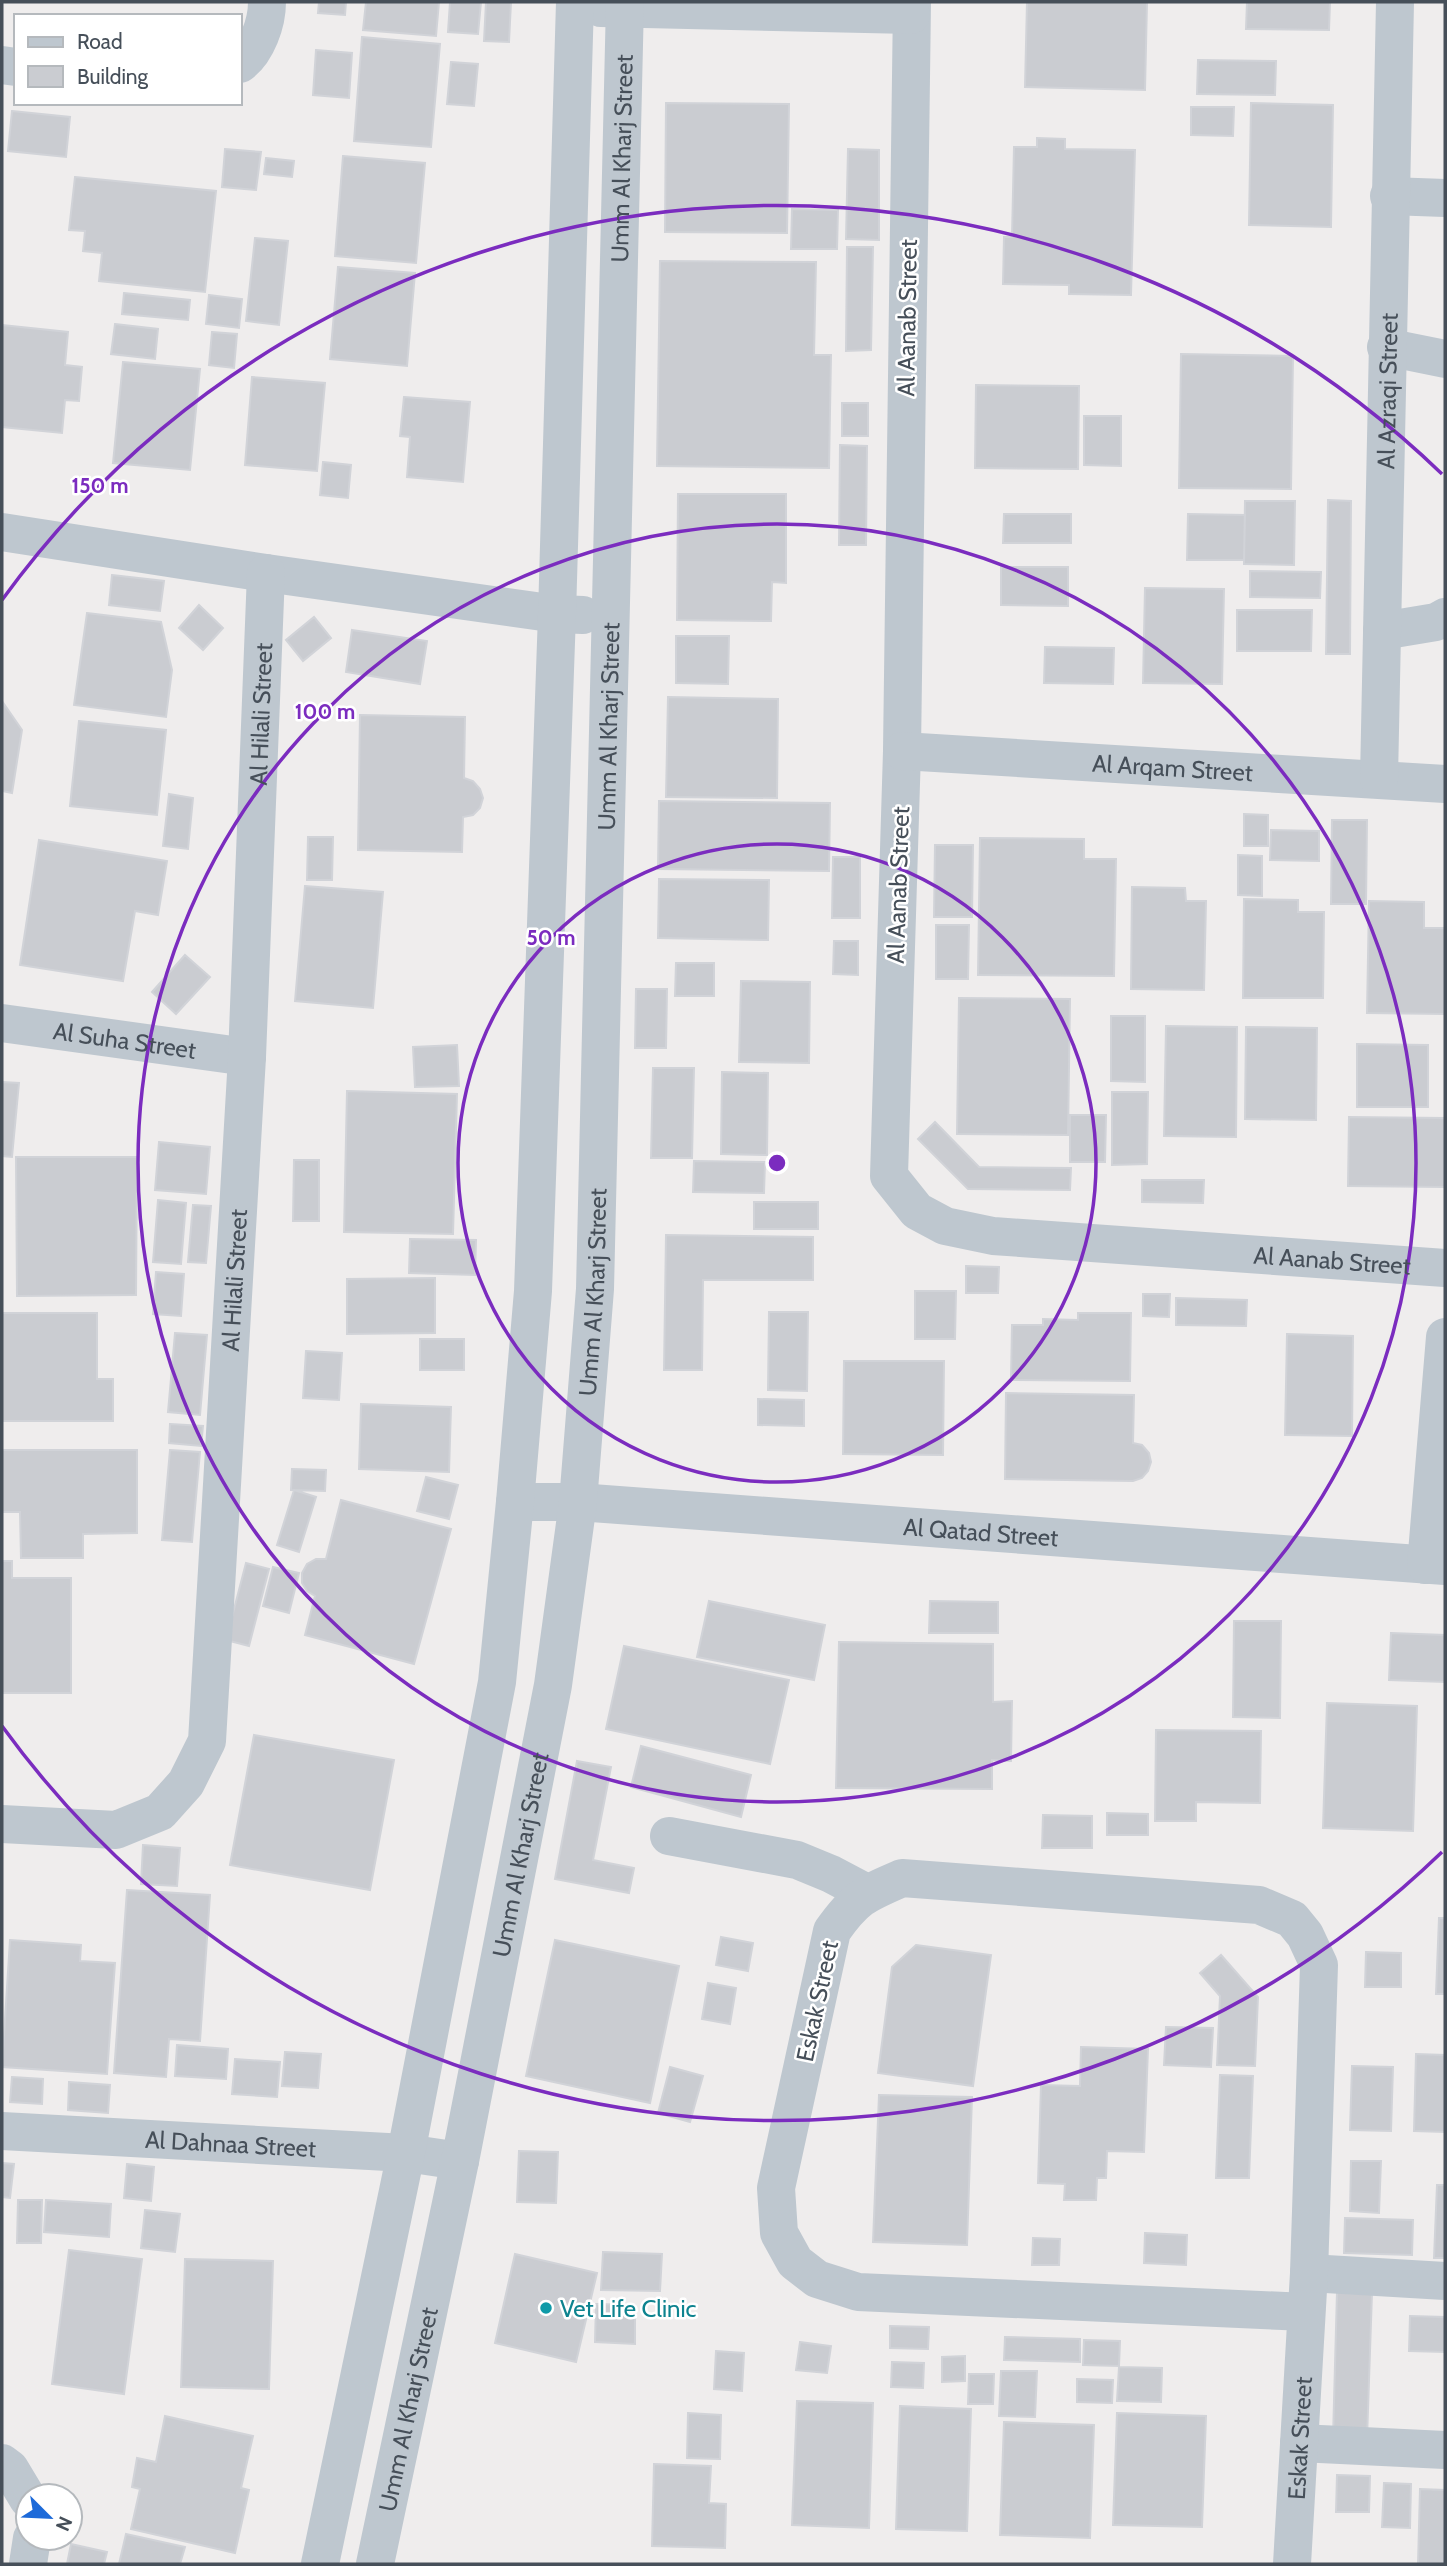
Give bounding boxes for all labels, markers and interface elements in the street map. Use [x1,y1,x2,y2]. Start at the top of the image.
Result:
legend [14,14,242,105]
text: Road [77,29,123,54]
street label: Umm Al Kharj Street [604,54,638,263]
text: Building [77,64,149,89]
street label: Al Aanab Street [891,239,923,397]
street label: Al Azraqi Street [1371,313,1403,470]
text: 150 m [72,473,128,498]
street label: Umm Al Kharj Street [591,622,625,831]
street label: Al Hilali Street [243,642,278,786]
text: 100 m [295,699,355,724]
street label: Al Arqam Street [1091,748,1254,787]
street label: Al Aanab Street [881,806,915,964]
text: 50 m [526,925,576,950]
street label: Al Suha Street [52,1016,198,1064]
centre of rings [765,1151,789,1175]
street label: Umm Al Kharj Street [572,1188,612,1397]
street label: Al Hilali Street [215,1208,253,1352]
street label: Al Aanab Street [1253,1240,1412,1280]
street label: Al Qatad Street [902,1512,1059,1552]
street label: Umm Al Kharj Street [486,1750,554,1960]
street label: Eskak Street [790,1938,844,2064]
street label: Al Dahnaa Street [144,2124,317,2163]
place label: Vet Life Clinic [560,2294,697,2323]
marker: Vet Life Clinic [538,2300,554,2316]
street label: Umm Al Kharj Street [372,2305,443,2514]
street label: Eskak Street [1281,2376,1317,2501]
north arrow [14,2482,84,2552]
text: N [51,2513,77,2535]

